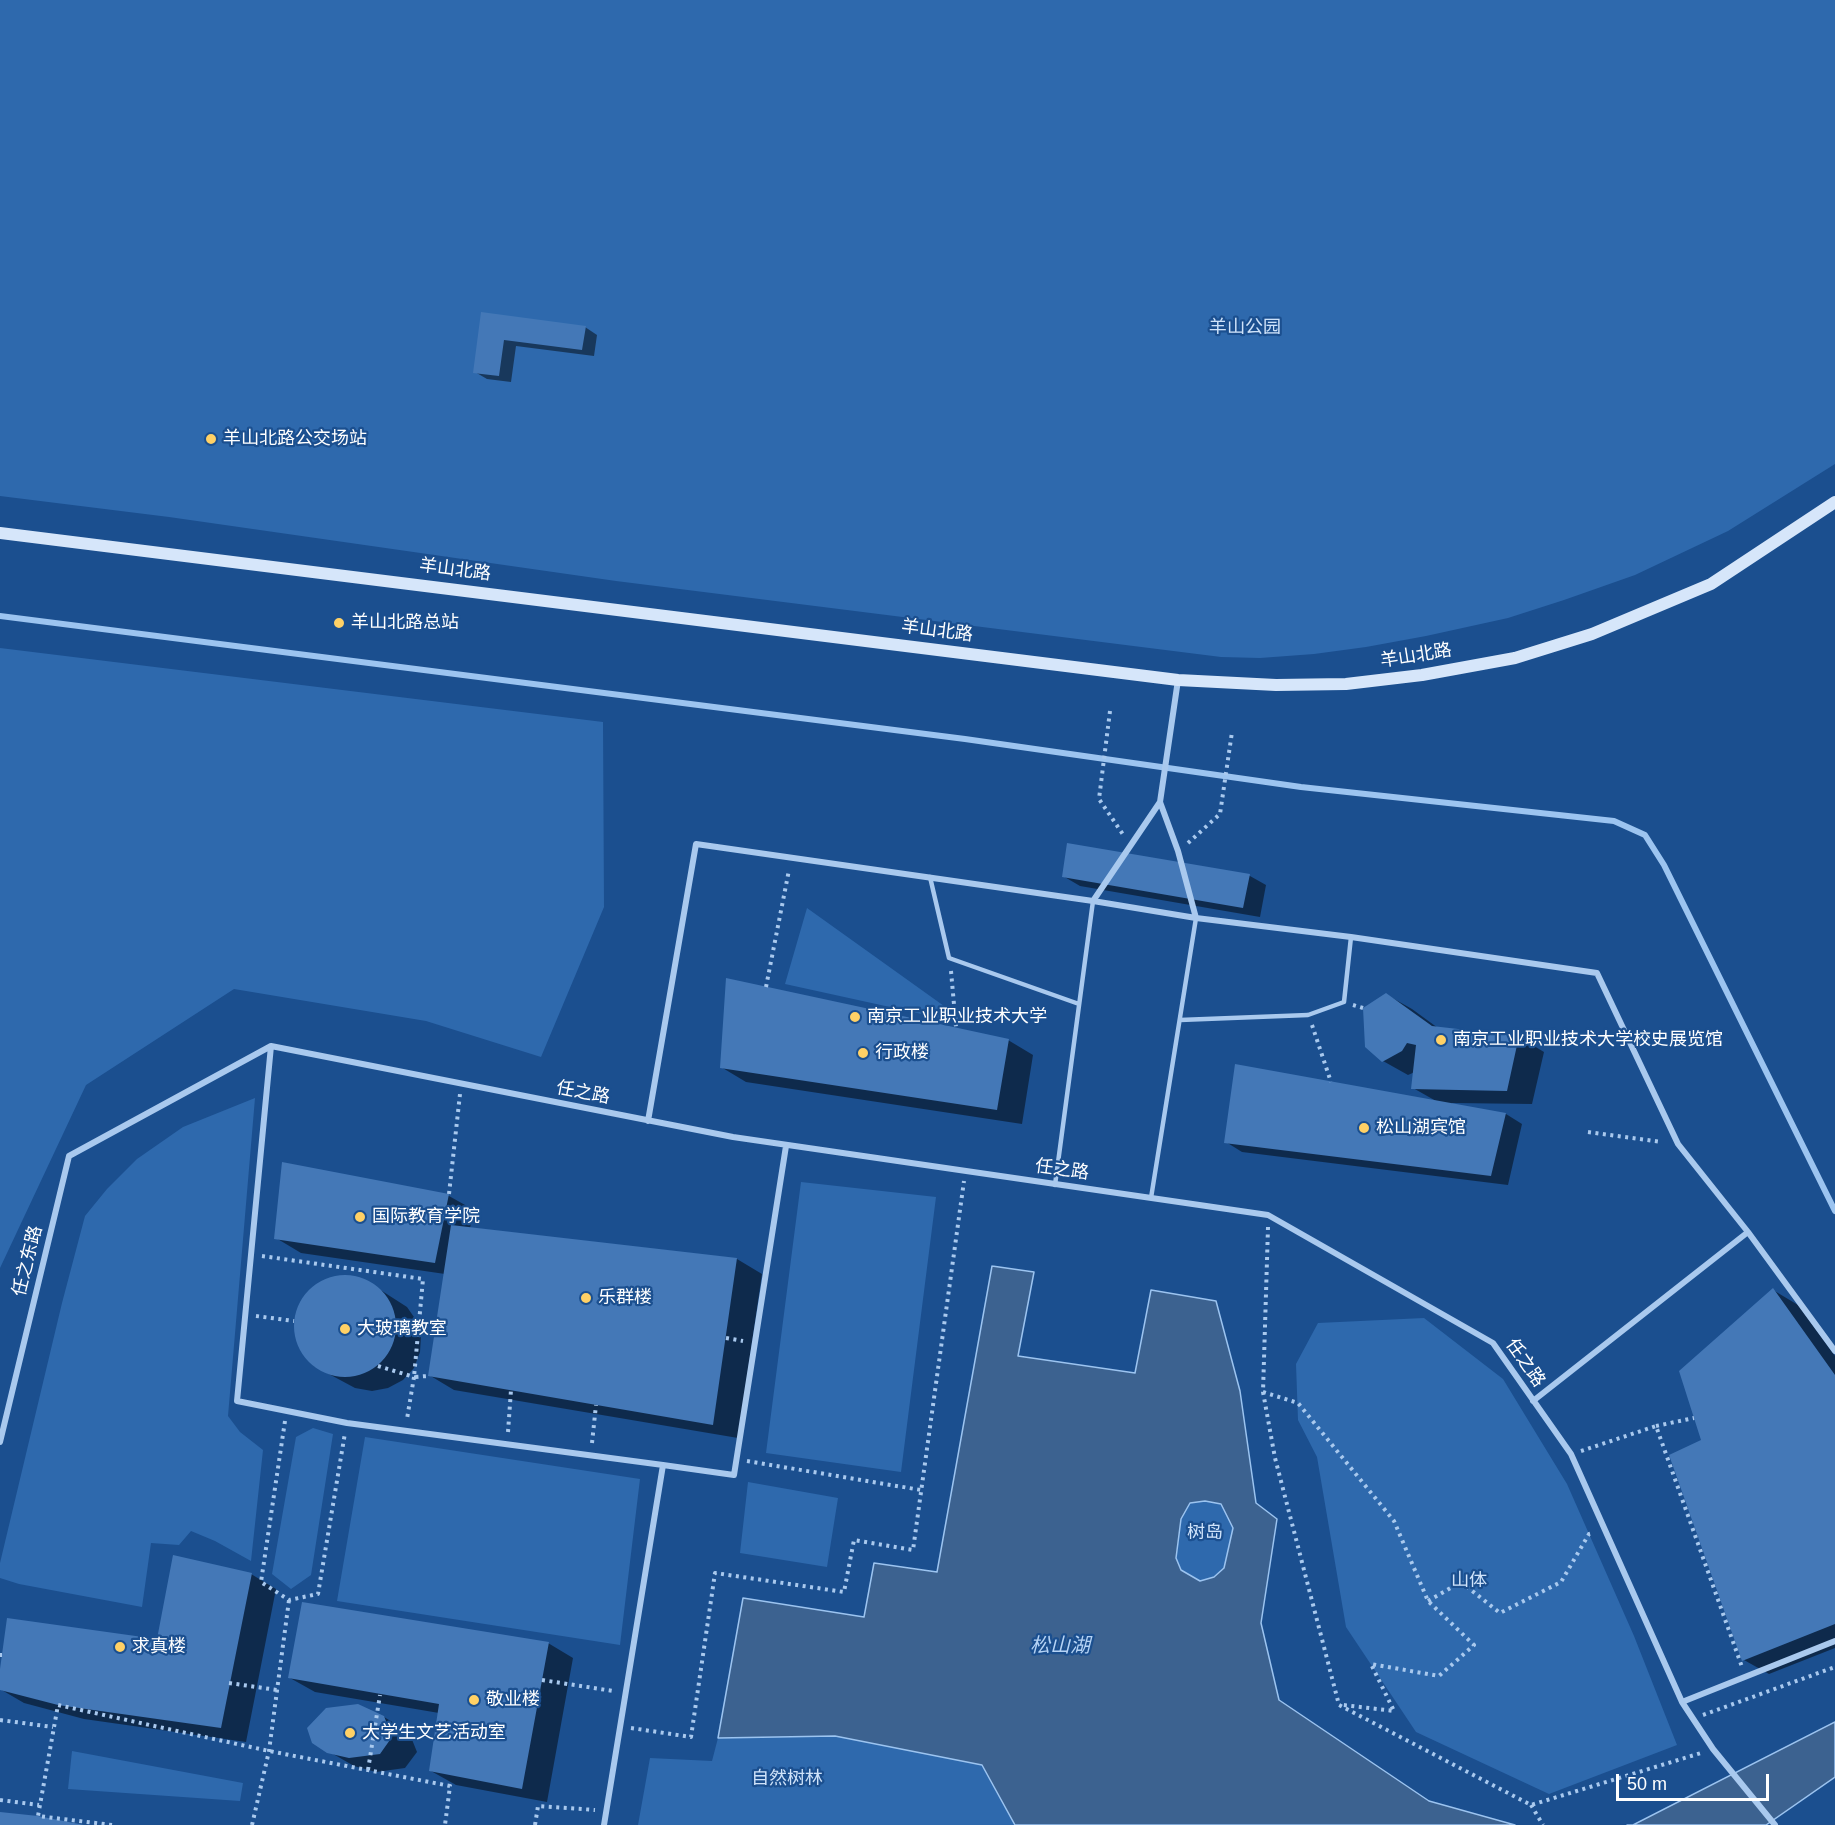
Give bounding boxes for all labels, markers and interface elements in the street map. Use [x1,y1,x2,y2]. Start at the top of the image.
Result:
park label: 羊山公园 [1209,317,1281,339]
place label: 羊山北路公交场站 [223,428,367,450]
marker: 羊山北路公交场站 [204,432,218,446]
street label: 羊山北路 [418,555,492,585]
place label: 羊山北路总站 [351,612,459,634]
marker: 羊山北路总站 [332,616,346,630]
street label: 羊山北路 [900,616,974,646]
street label: 羊山北路 [1379,640,1453,672]
place label: 南京工业职业技术大学 [867,1006,1047,1028]
marker: 南京工业职业技术大学 [848,1010,862,1024]
place label: 南京工业职业技术大学校史展览馆 [1453,1029,1723,1051]
marker: 南京工业职业技术大学校史展览馆 [1434,1033,1448,1047]
place label: 行政楼 [875,1042,929,1064]
marker: 行政楼 [856,1046,870,1060]
street label: 任之路 [554,1077,612,1109]
place label: 松山湖宾馆 [1376,1117,1466,1139]
marker: 松山湖宾馆 [1357,1121,1371,1135]
street label: 任之路 [1034,1156,1090,1184]
place label: 国际教育学院 [372,1206,480,1228]
marker: 国际教育学院 [353,1210,367,1224]
street label: 任之东路 [9,1223,47,1299]
place label: 乐群楼 [598,1287,652,1309]
marker: 乐群楼 [579,1291,593,1305]
place label: 大玻璃教室 [357,1318,447,1340]
marker: 大玻璃教室 [338,1322,352,1336]
street label: 任之路 [1501,1335,1549,1391]
park label: 树岛 [1187,1522,1223,1544]
park label: 山体 [1451,1570,1487,1592]
water label: 松山湖 [1030,1634,1090,1658]
place label: 求真楼 [132,1636,186,1658]
marker: 求真楼 [113,1640,127,1654]
place label: 敬业楼 [486,1689,540,1711]
marker: 敬业楼 [467,1693,481,1707]
place label: 大学生文艺活动室 [362,1722,506,1744]
marker: 大学生文艺活动室 [343,1726,357,1740]
scale bar [1619,1762,1772,1800]
park label: 自然树林 [751,1768,823,1790]
text: 50 m [1627,1774,1667,1794]

